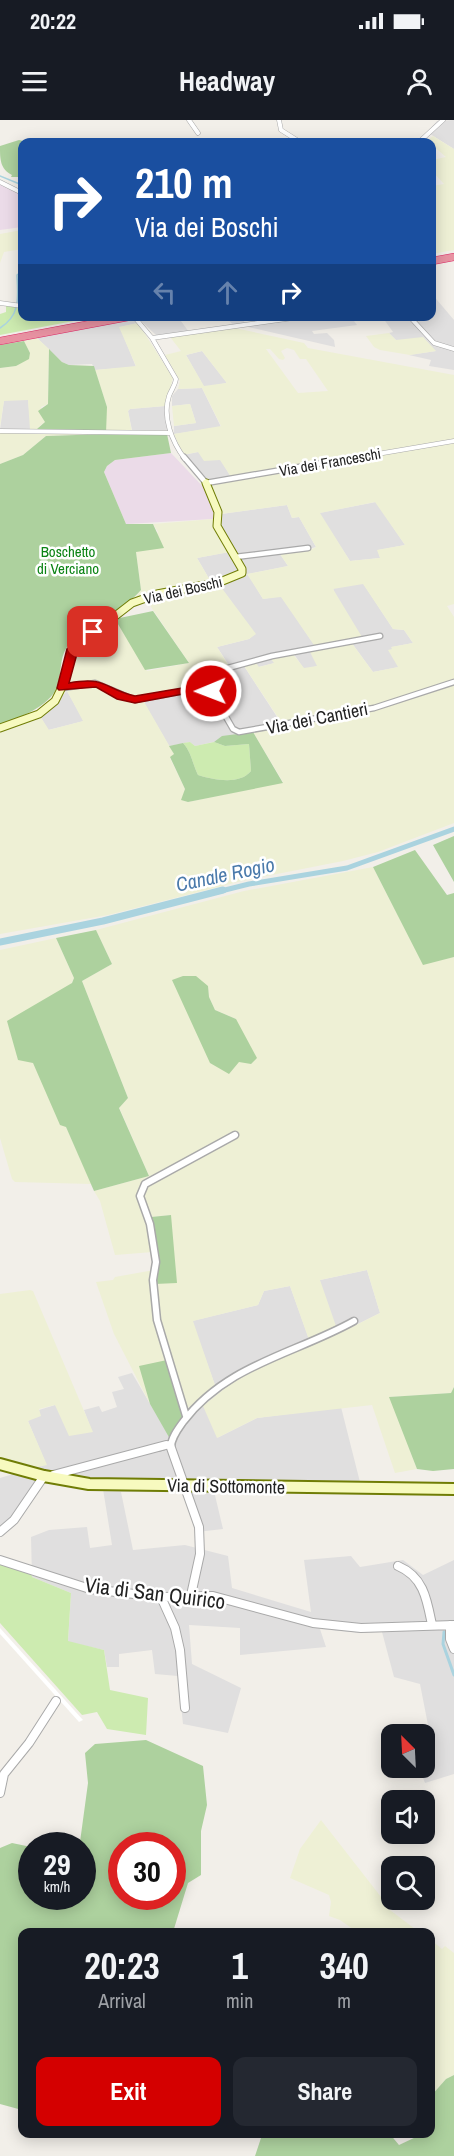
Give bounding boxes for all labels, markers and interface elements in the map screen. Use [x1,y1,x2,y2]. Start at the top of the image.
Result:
text: 20:22 [30,6,76,36]
text: Headway [179,63,275,99]
icon: menu [18,65,51,98]
icon: person [403,65,436,98]
text: 210 m [135,155,233,211]
icon: right [36,162,114,240]
text: Via dei Boschi [135,209,279,245]
icon: left [148,276,181,309]
icon: ahead [211,276,244,309]
icon: right [274,276,307,309]
street label: Via dei Franceschi [277,443,383,481]
park label: Boschetto di Verciano [37,541,99,579]
street label: Via dei Boschi [142,571,224,609]
pin [67,606,118,657]
icon: arrive [76,615,109,648]
position arrow [179,659,243,723]
street label: Via dei Cantieri [264,696,370,740]
water label: Canale Rogio [173,850,277,898]
street label: Via di Sottomonte [167,1472,285,1500]
street label: Via di San Quirico [83,1570,227,1616]
north arrow [381,1724,435,1778]
map controls [381,1724,435,1910]
button: sound [381,1790,435,1844]
speed limit sign: 30 [108,1832,186,1910]
text: 29 [43,1844,71,1884]
button: search [381,1856,435,1910]
text: km/h [44,1876,70,1897]
text: 20:23 [84,1942,160,1990]
text: 1 [231,1942,248,1990]
text: 340 [320,1942,369,1990]
text: Arrival [98,1987,146,2014]
text: min [226,1987,253,2014]
text: m [337,1987,351,2014]
button: Exit [36,2057,221,2126]
button: Share [233,2057,417,2126]

